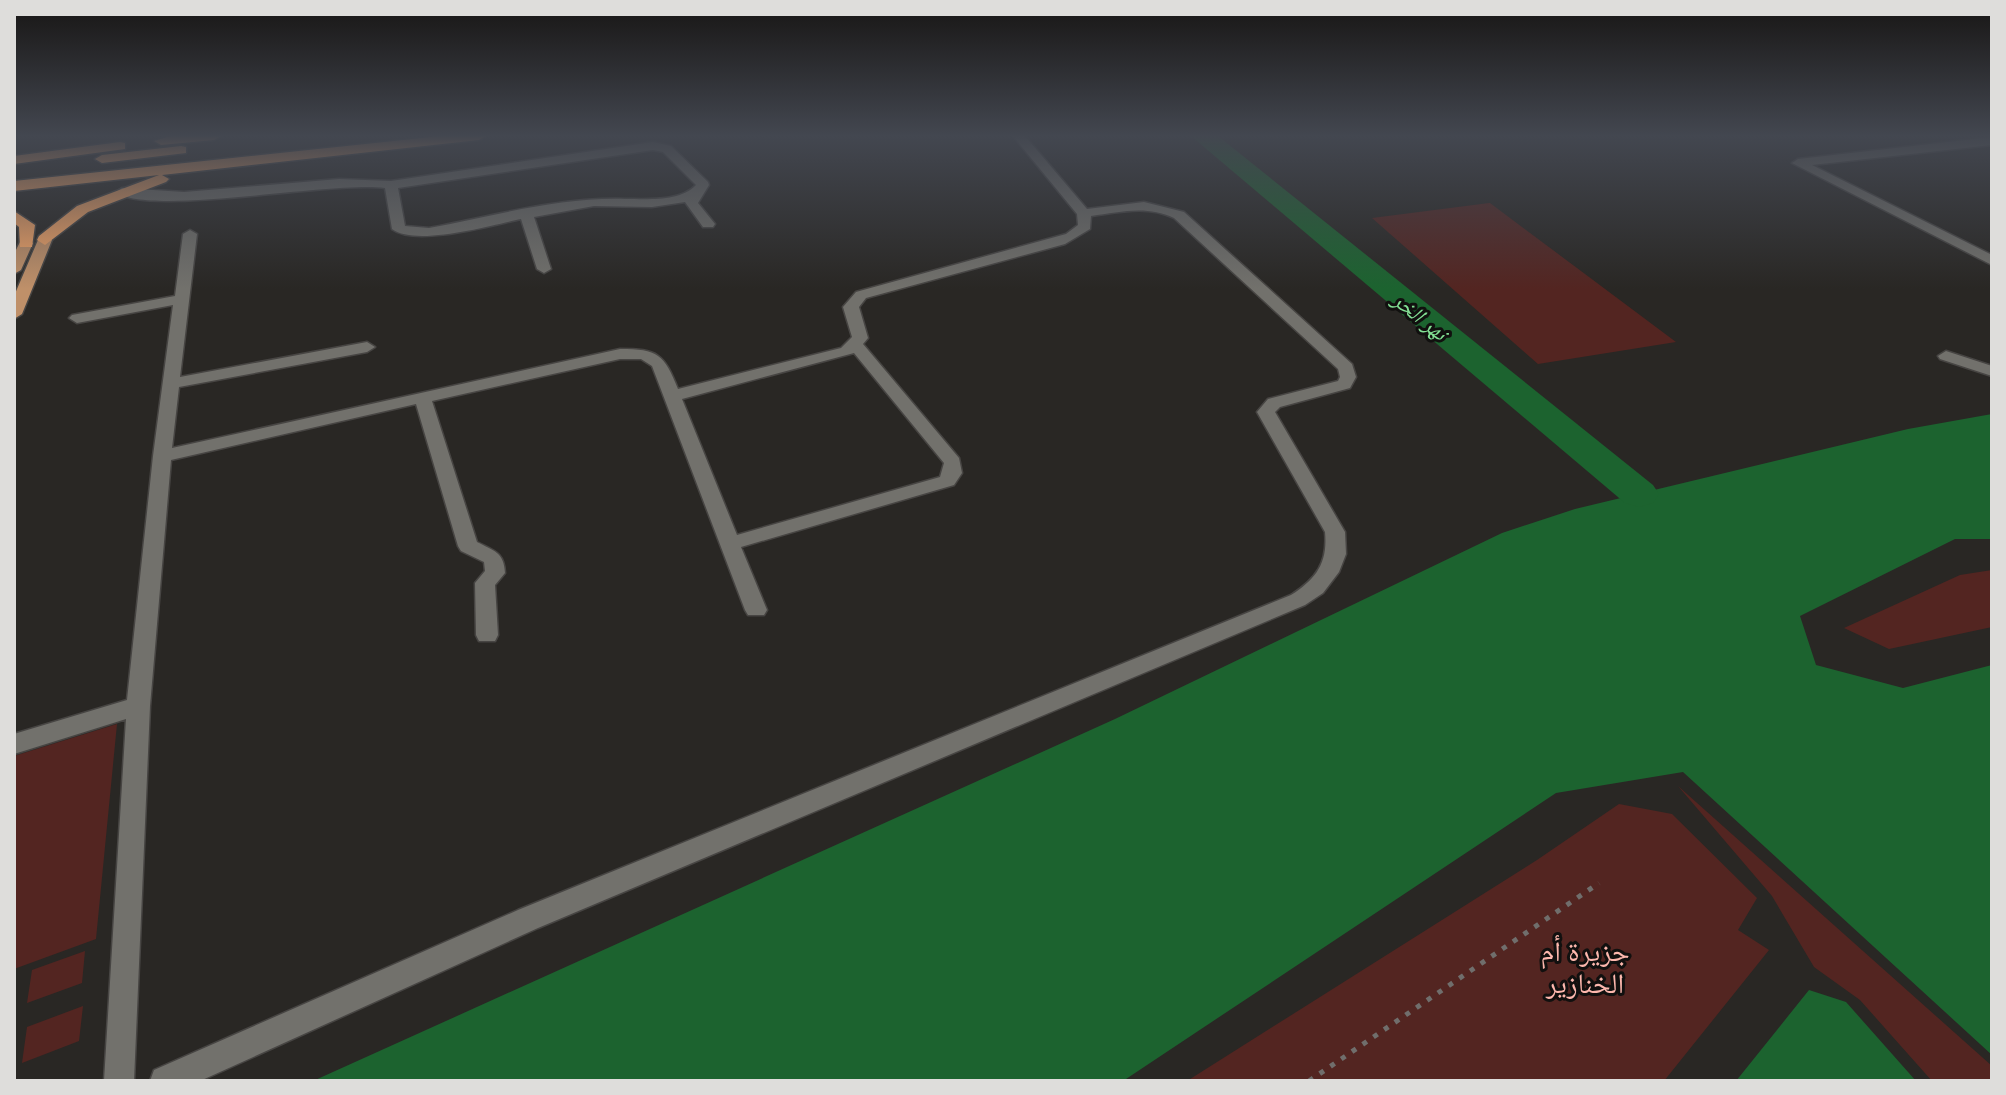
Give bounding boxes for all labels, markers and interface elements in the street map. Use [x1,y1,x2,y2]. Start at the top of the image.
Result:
water label: نهر الخر [1386,282,1457,348]
park label: جزيرة أم الخنازير [1540,931,1630,1001]

